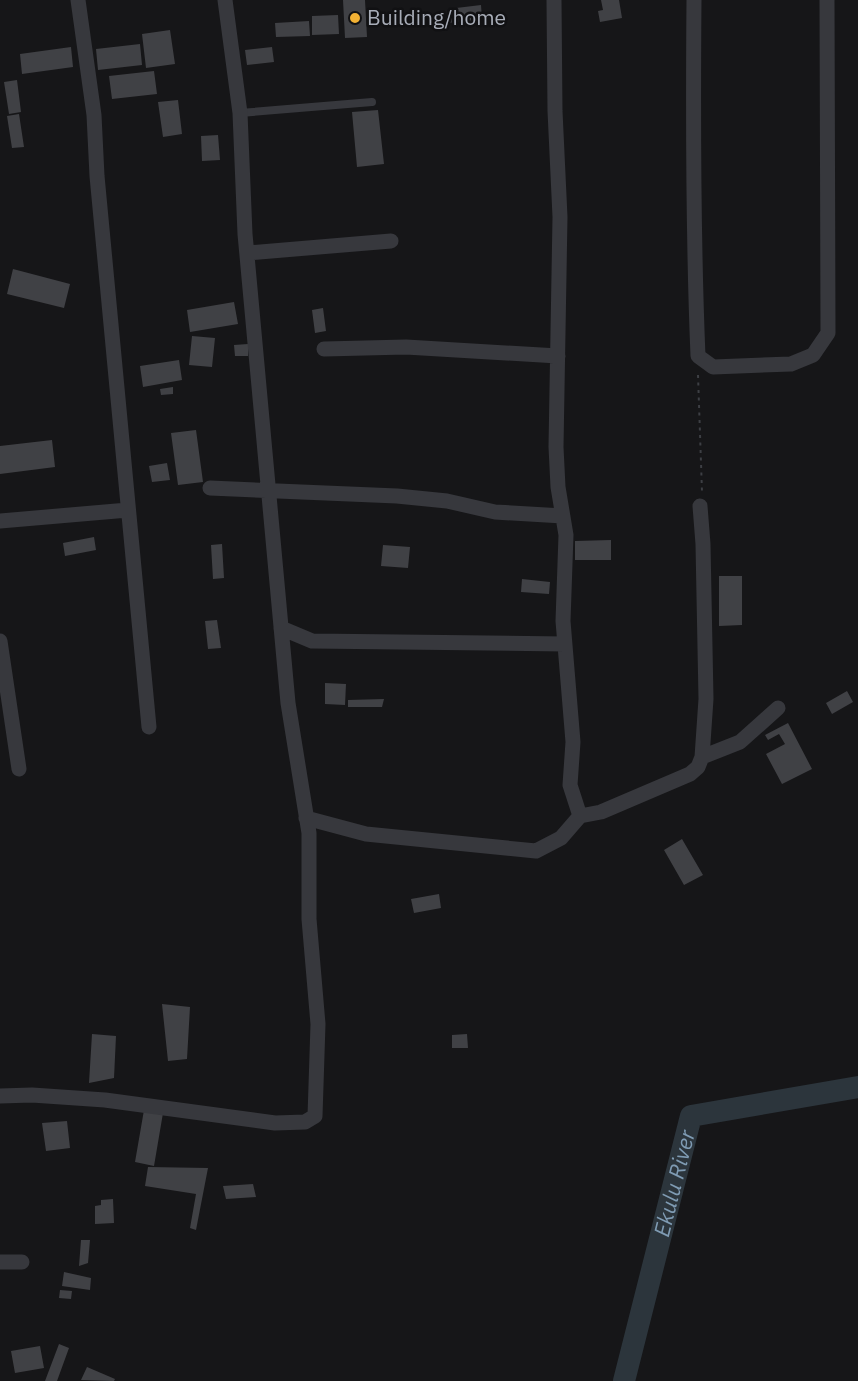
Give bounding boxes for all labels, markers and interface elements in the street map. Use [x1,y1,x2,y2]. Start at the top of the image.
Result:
place label: Building/home [367,3,506,31]
marker: Building/home [348,11,362,25]
water label: Ekulu River [646,1126,701,1239]

